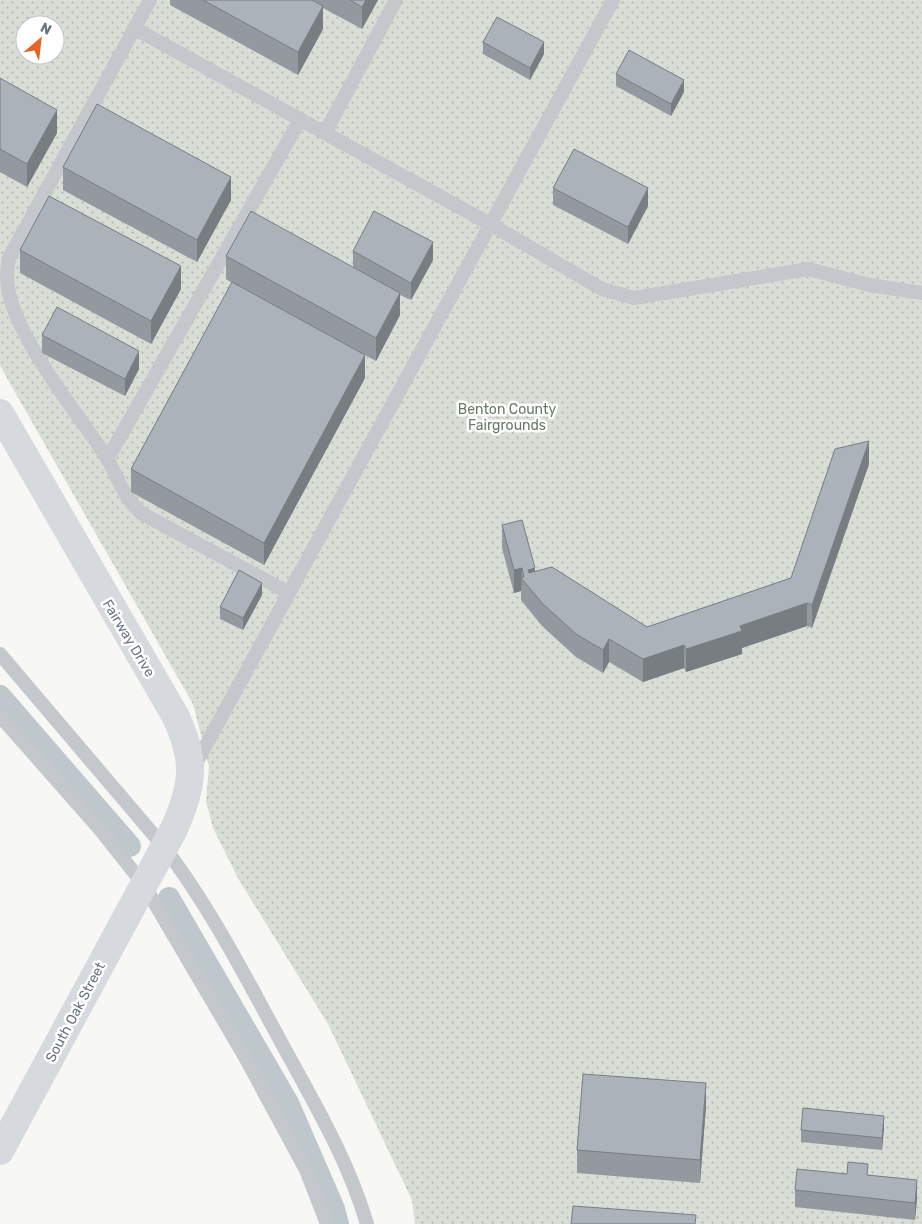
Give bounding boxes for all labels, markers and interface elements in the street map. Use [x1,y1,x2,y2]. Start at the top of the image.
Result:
north arrow [15,15,65,65]
text: N [37,19,54,39]
park label: Benton County Fairgrounds [458,401,556,434]
street label: Fairway Drive [99,596,158,680]
street label: South Oak Street [42,959,109,1065]

